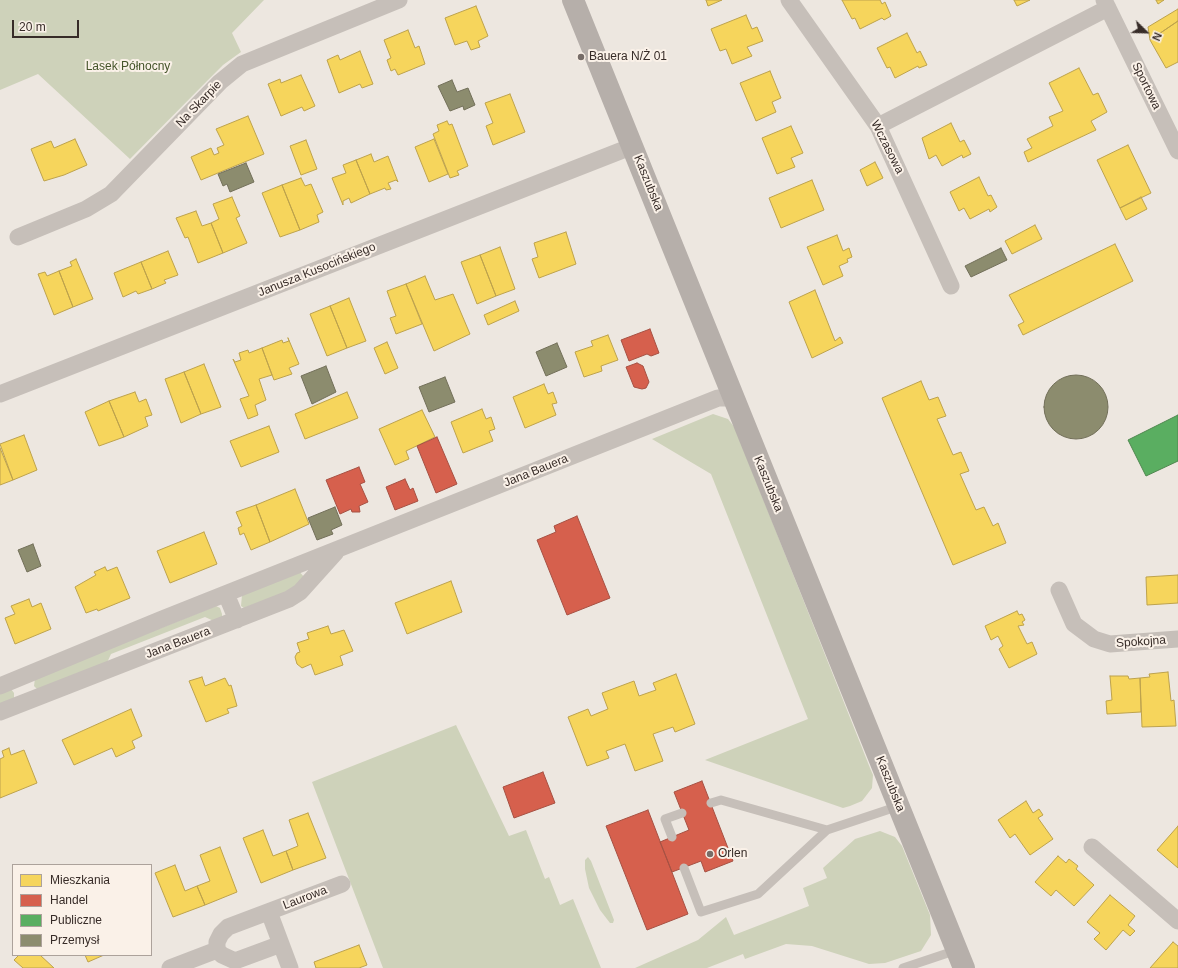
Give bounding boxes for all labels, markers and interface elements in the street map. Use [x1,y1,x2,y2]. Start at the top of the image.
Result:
scale bar [14,12,81,38]
north arrow [1126,12,1166,52]
text: 20 m [19,20,46,34]
text: N [1150,31,1164,43]
place label: Bauera N/Ż 01 [589,50,667,64]
marker: Bauera N/Ż 01 [576,52,586,62]
park label: Lasek Północny [86,60,170,74]
street label: Sportowa [1128,60,1164,112]
street label: Na Skarpie [173,78,225,130]
street label: Wczasowa [867,118,907,176]
street label: Kaszubska [630,153,666,213]
street label: Janusza Kusocińskiego [256,240,378,300]
street label: Jana Bauera [502,452,570,490]
street label: Kaszubska [750,454,786,514]
street label: Jana Bauera [144,624,212,662]
street label: Spokojna [1116,633,1166,651]
street label: Kaszubska [872,754,908,814]
place label: Orlen [718,847,747,861]
marker: Orlen [705,849,715,859]
legend [12,864,152,956]
text: Mieszkania [50,873,110,887]
street label: Laurowa [281,883,329,913]
text: Handel [50,893,88,907]
text: Publiczne [50,913,102,927]
text: Przemysł [50,933,99,947]

